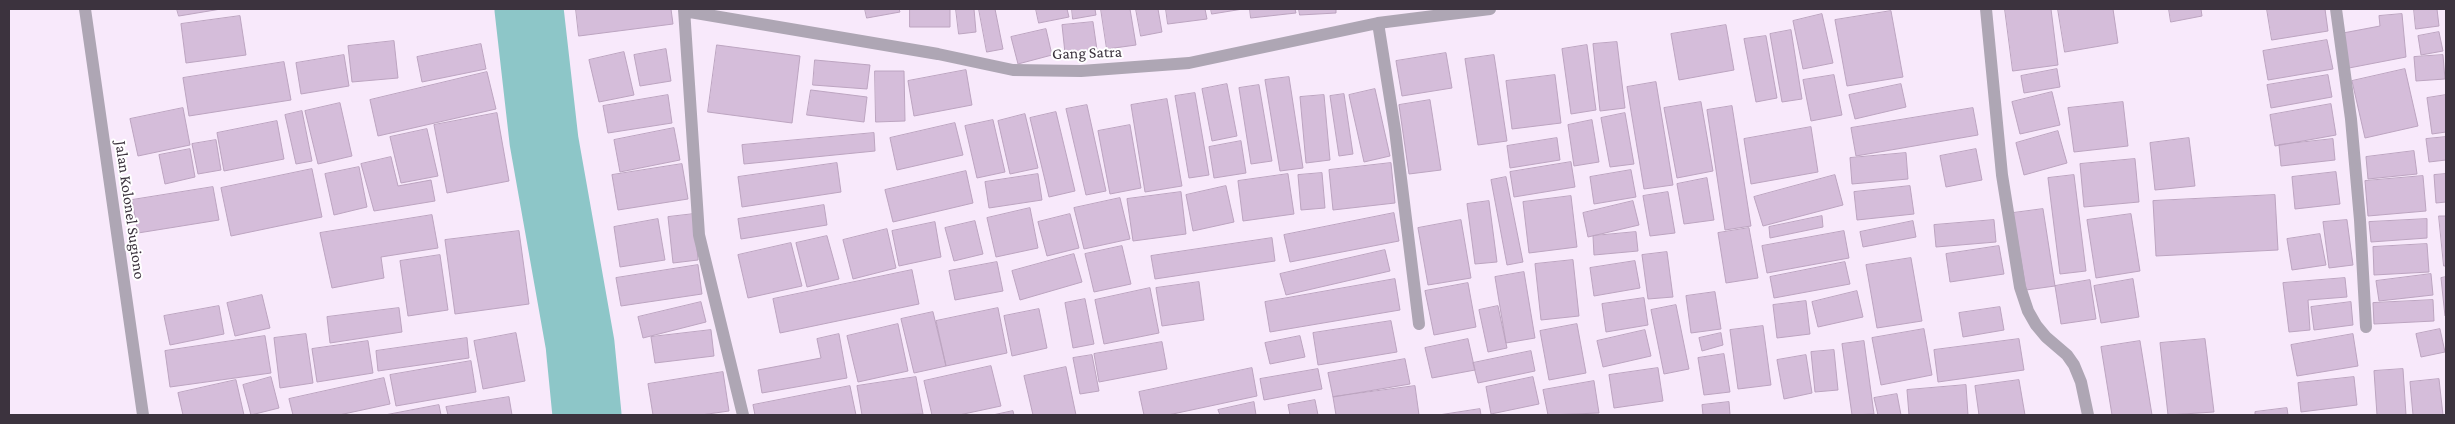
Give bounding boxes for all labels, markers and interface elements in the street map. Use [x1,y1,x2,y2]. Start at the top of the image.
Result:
street label: Gang Satra [1052,42,1122,64]
street label: Jalan Kolonel Sugiono [111,140,149,280]

